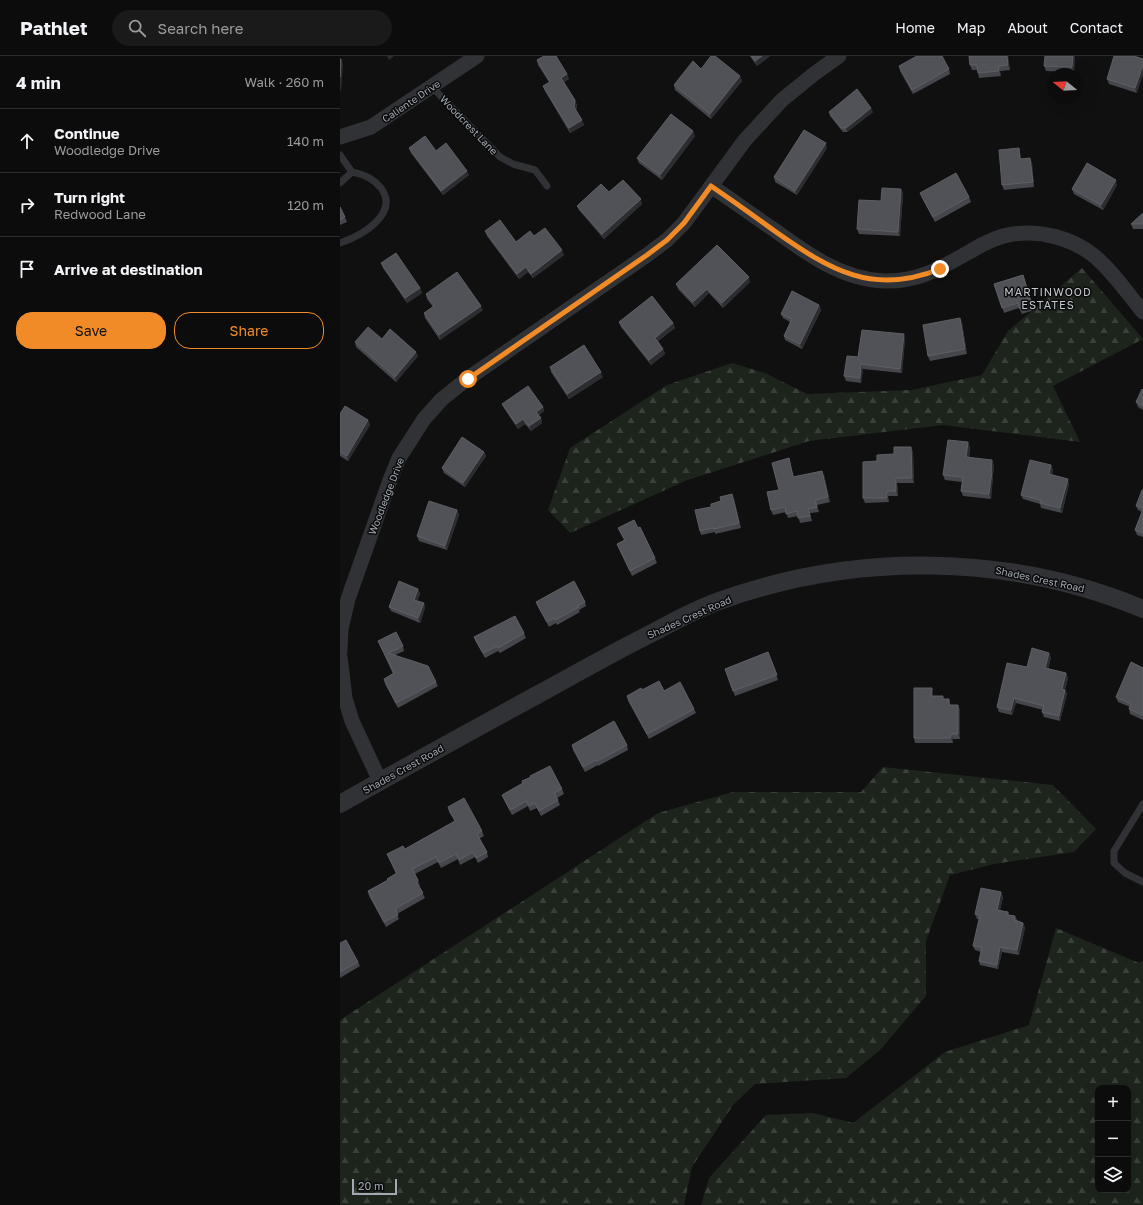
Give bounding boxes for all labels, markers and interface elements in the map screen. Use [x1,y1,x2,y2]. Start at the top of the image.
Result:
search box [112,10,392,46]
text: Pathlet [20,16,88,39]
icon: search [126,17,148,39]
text: Search here [158,19,244,37]
text: Home [895,19,935,36]
text: Map [957,19,985,36]
text: About [1007,19,1048,36]
text: Contact [1070,19,1123,36]
north arrow [1047,68,1083,104]
text: 4 min [16,72,61,93]
text: Walk · 260 m [245,74,324,90]
street label: Caliente Drive [380,77,442,125]
street label: Woodcrest Lane [438,93,500,157]
text: Continue [54,124,120,142]
icon: ahead [16,130,38,152]
text: 140 m [287,133,324,149]
text: Woodledge Drive [54,142,160,158]
text: Turn right [54,188,125,206]
icon: right [16,194,38,216]
text: 120 m [287,197,324,213]
text: Redwood Lane [54,206,146,222]
icon: arrive [16,258,38,280]
text: Arrive at destination [54,260,203,278]
route end [931,260,949,278]
district label: MARTINWOOD ESTATES [1004,285,1092,311]
button: Save [16,312,166,349]
button: Share [174,312,324,349]
route start [459,370,477,388]
street label: Woodledge Drive [366,456,406,536]
street label: Shades Crest Road [994,564,1086,594]
street label: Shades Crest Road [645,593,733,641]
street label: Shades Crest Road [360,742,446,796]
map controls [1095,1085,1131,1193]
button: + [1095,1085,1131,1121]
button: − [1095,1121,1131,1157]
button: layers [1095,1157,1131,1193]
scale bar [352,1177,397,1196]
text: 20 m [358,1179,384,1192]

